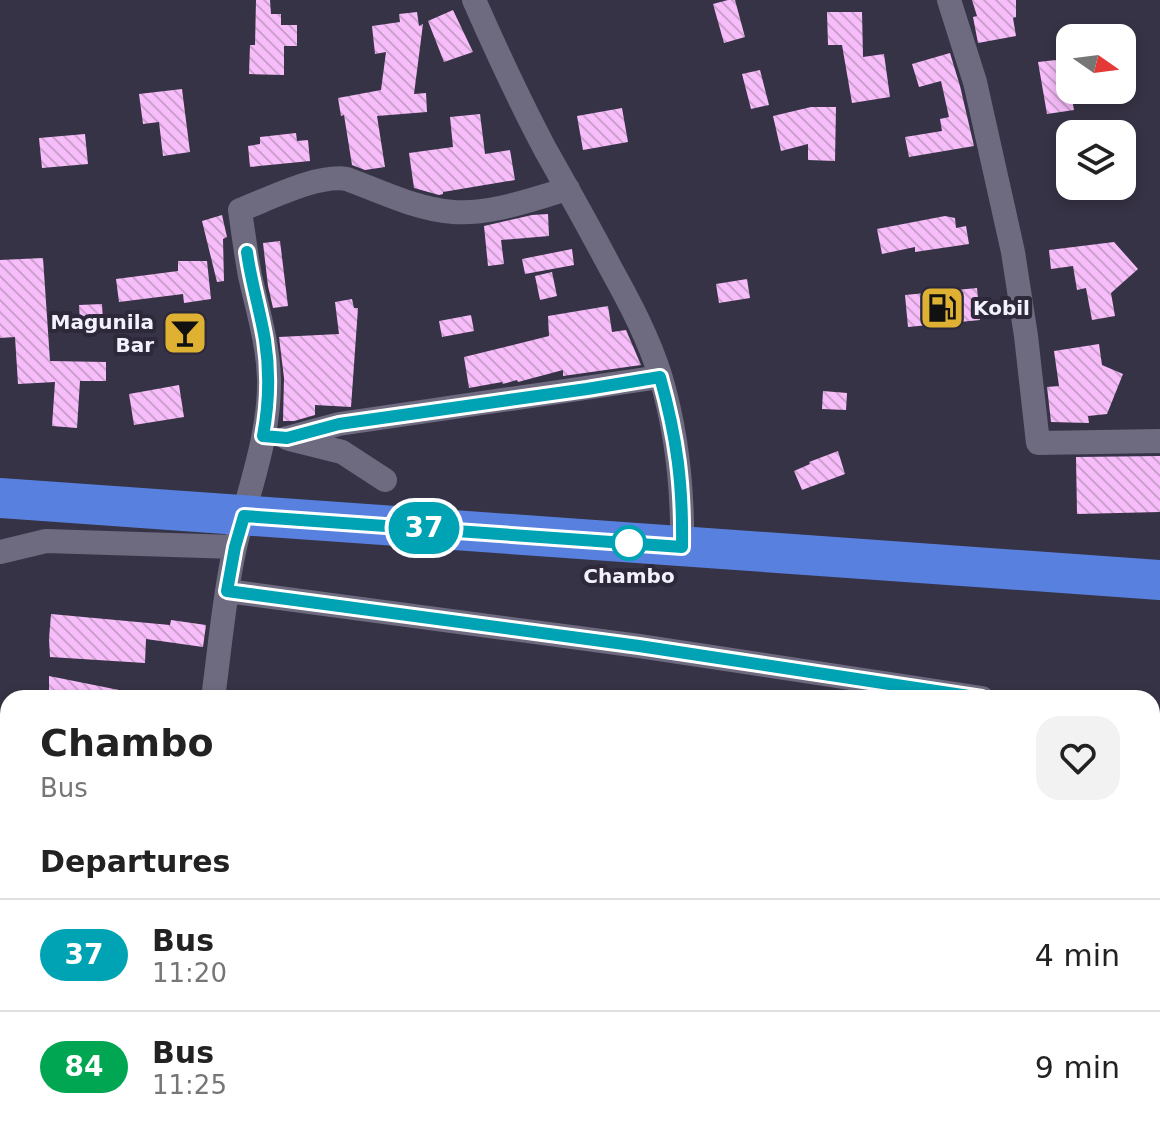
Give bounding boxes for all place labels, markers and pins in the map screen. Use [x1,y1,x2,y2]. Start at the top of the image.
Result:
fuel station icon: Kobil [918,284,966,332]
place label: Kobil [973,296,1030,320]
bar icon: Magunila Bar [161,309,209,357]
place label: Magunila Bar [51,310,154,357]
marker: Chambo [612,526,646,560]
place label: Chambo [583,564,675,588]

